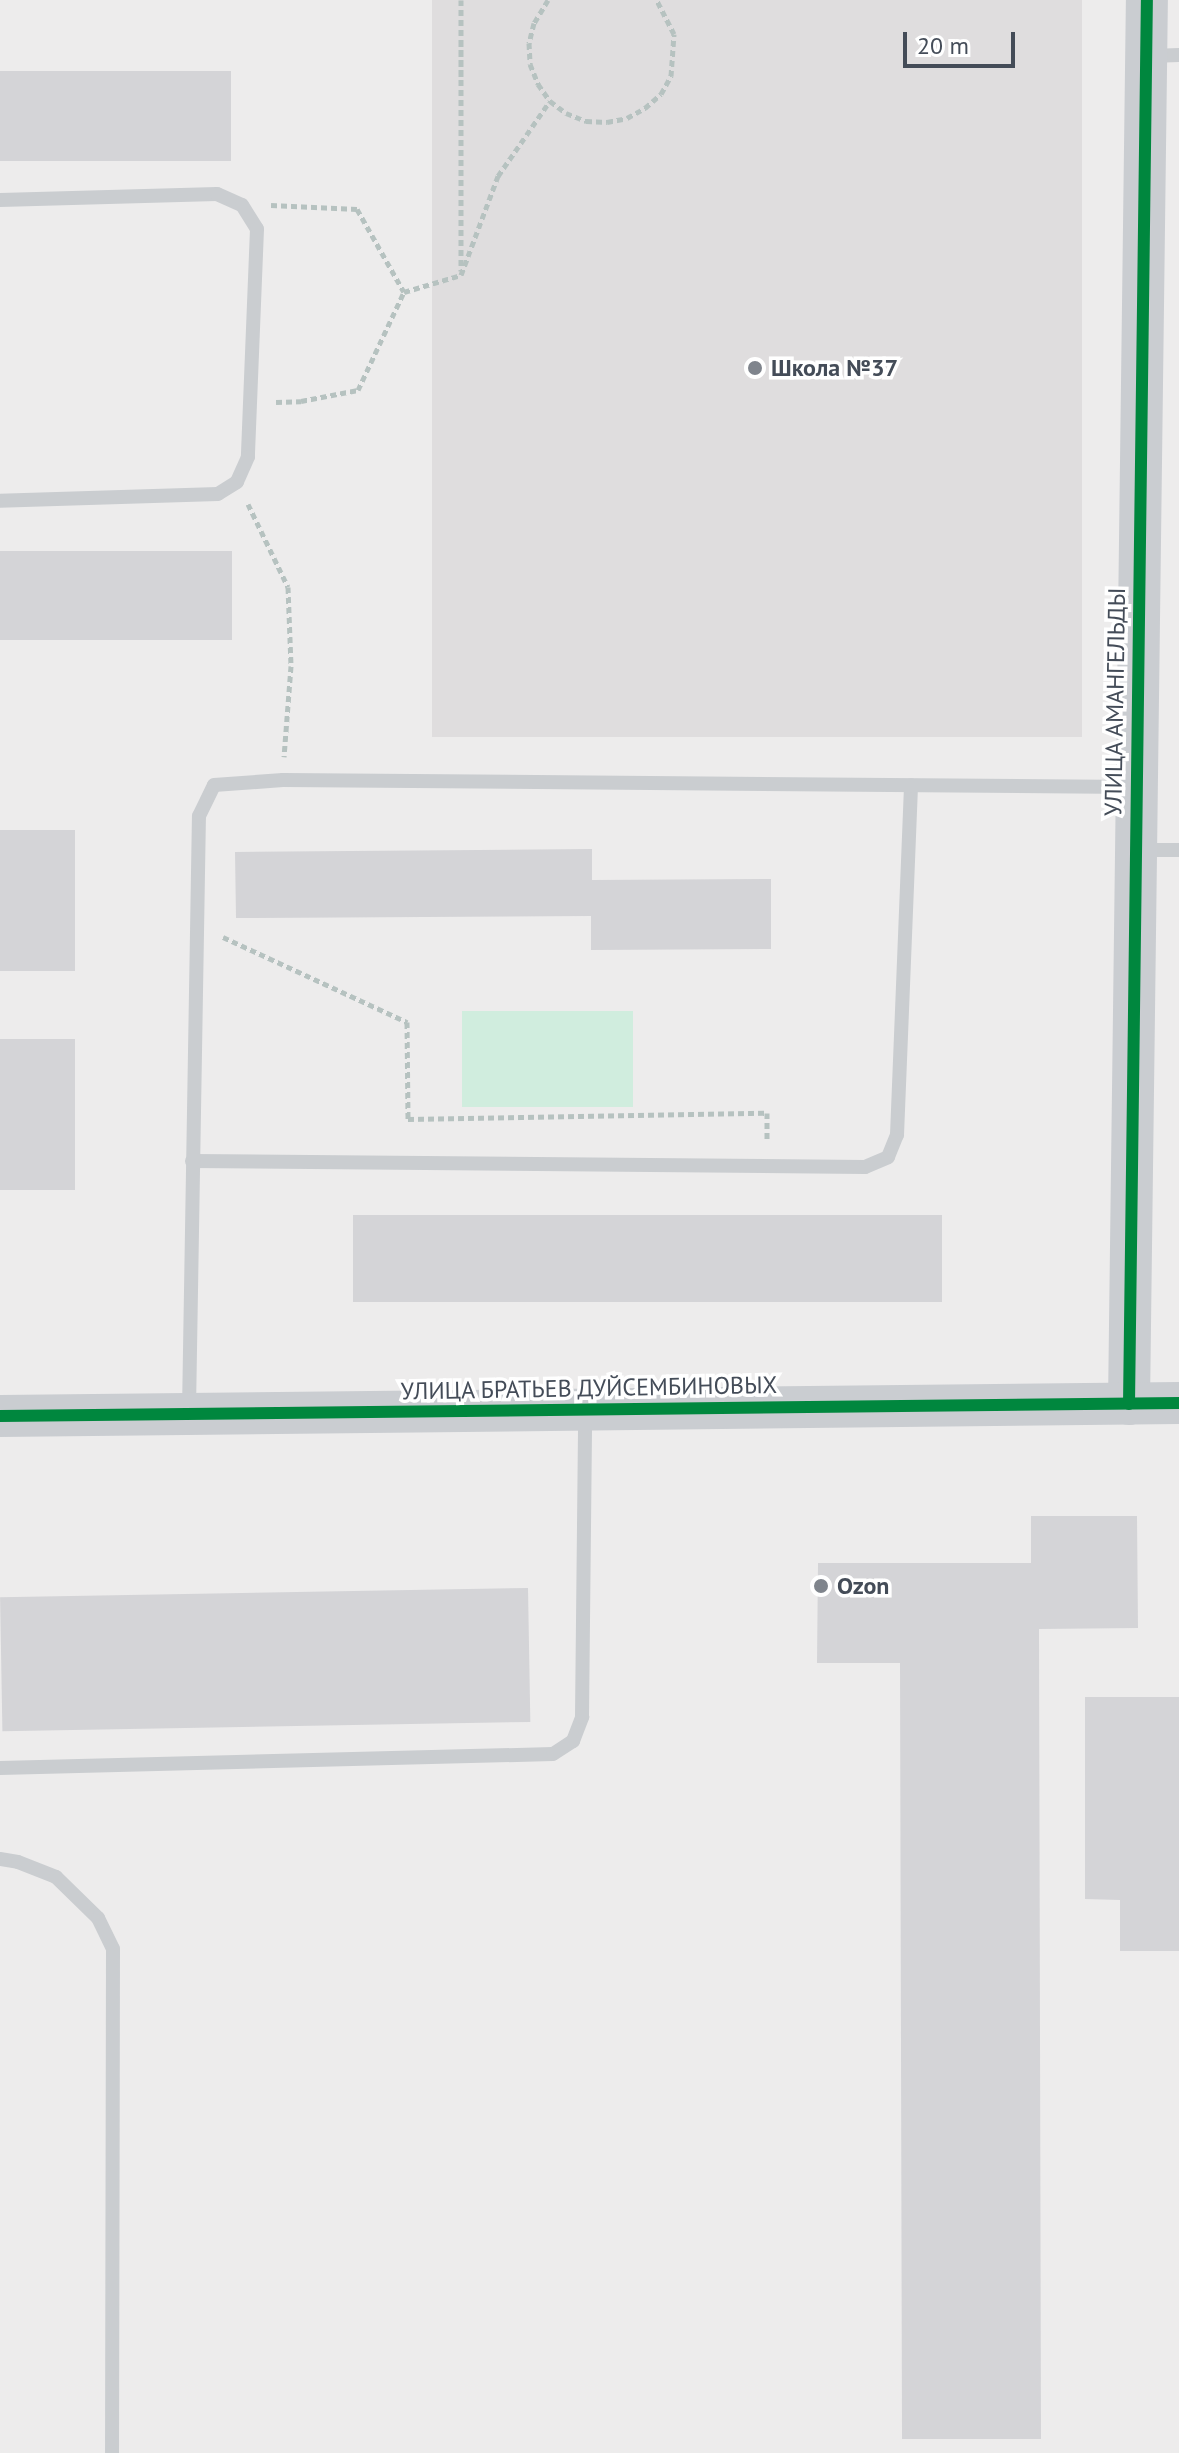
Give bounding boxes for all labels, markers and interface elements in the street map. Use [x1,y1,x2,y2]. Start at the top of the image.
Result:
scale bar [907,16,1019,66]
text: 20 m [917,30,969,61]
place label: Школа №37 [771,354,898,382]
marker: Школа №37 [746,359,764,377]
street label: УЛИЦА АМАНГЕЛЬДЫ [1099,587,1131,817]
street label: УЛИЦА БРАТЬЕВ ДУЙСЕМБИНОВЫХ [400,1370,778,1406]
place label: Ozon [837,1572,889,1600]
marker: Ozon [812,1577,830,1595]

